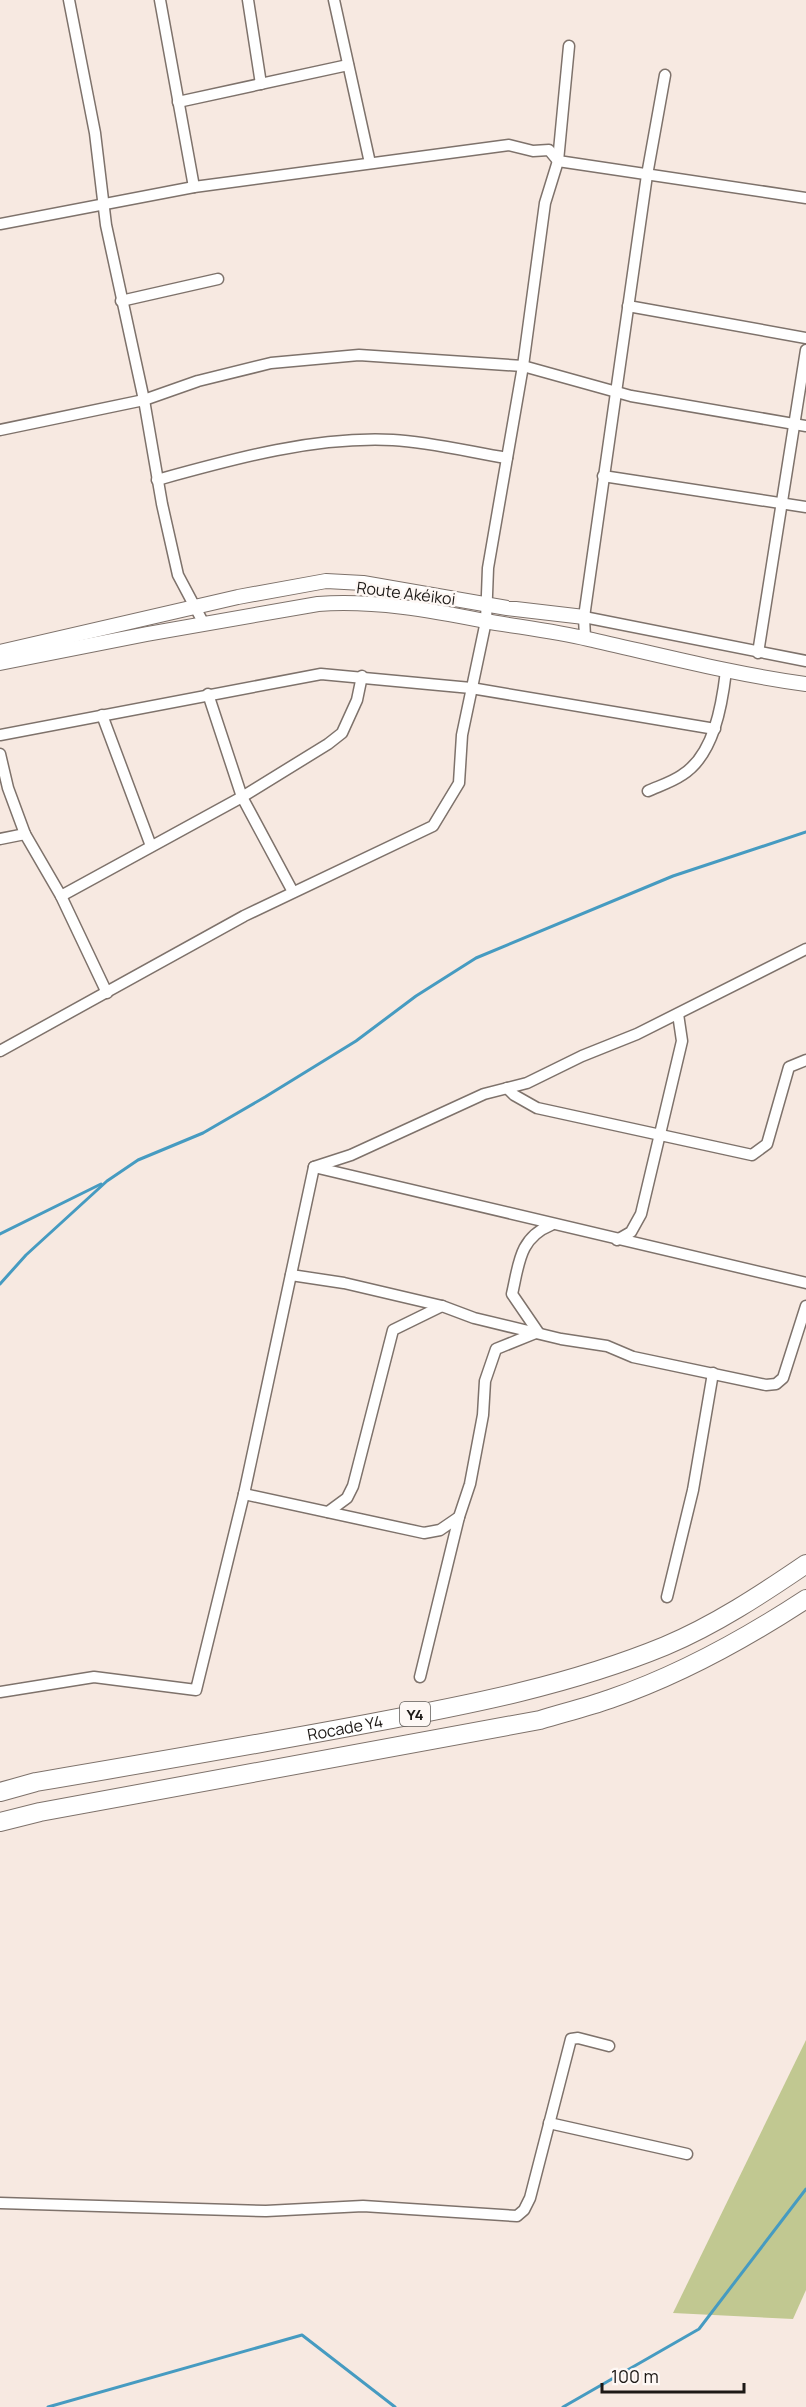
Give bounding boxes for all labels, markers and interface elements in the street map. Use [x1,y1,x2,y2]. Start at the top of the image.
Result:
street label: Route Akéikoi [355,576,457,610]
road number: Y4 [400,1702,430,1726]
street label: Rocade Y4 [305,1710,385,1746]
scale bar [602,2356,744,2394]
text: 100 m [611,2364,659,2388]

